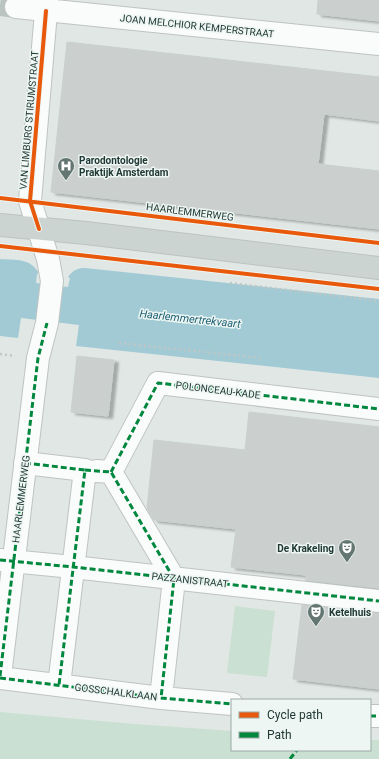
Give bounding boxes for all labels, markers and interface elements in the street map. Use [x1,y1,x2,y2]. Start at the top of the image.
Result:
street label: JOAN MELCHIOR KEMPERSTRAAT [119,12,275,40]
street label: VAN LIMBURG STIRUMSTRAAT [17,50,41,190]
place label: Parodontologie Praktijk Amsterdam [79,155,169,178]
hospital icon: Parodontologie Praktijk Amsterdam [56,156,76,181]
street label: HAARLEMMERWEG [146,201,235,223]
water label: Haarlemmertrekvaart [139,307,242,331]
street label: POLONCEAU-KADE [175,379,261,401]
street label: HAARLEMMERWEG [10,454,32,543]
theatre icon: De Krakeling [337,538,357,563]
place label: De Krakeling [277,543,334,554]
street label: PAZZANISTRAAT [151,571,229,589]
theatre icon: Ketelhuis [306,602,326,627]
place label: Ketelhuis [329,607,371,618]
street label: GOSSCHALKLAAN [74,681,158,703]
legend [231,699,371,751]
text: Cycle path [267,708,323,722]
text: Path [267,728,292,742]

